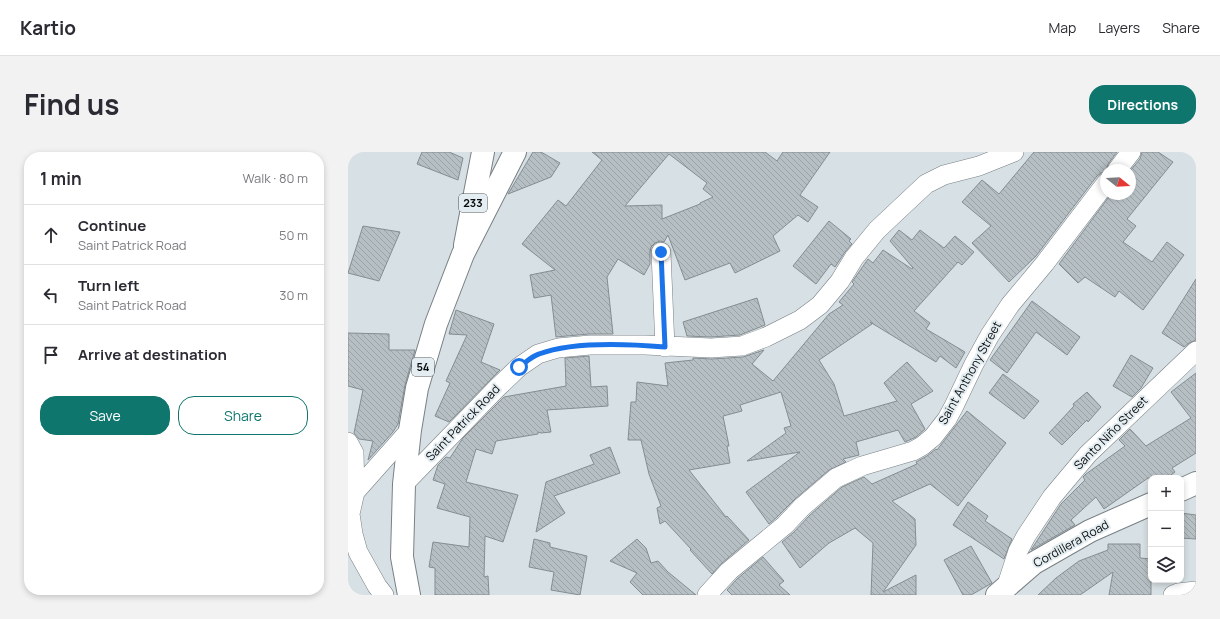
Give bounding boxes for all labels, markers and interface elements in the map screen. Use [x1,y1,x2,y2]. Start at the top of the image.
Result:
text: Kartio [20,15,76,41]
text: Map [1048,18,1076,37]
text: Layers [1098,18,1140,37]
text: Share [1162,18,1200,37]
text: Find us [24,85,119,123]
button: Directions [1089,85,1196,124]
north arrow [1100,164,1136,200]
text: 1 min [40,167,82,190]
text: Walk · 80 m [242,169,308,187]
road number: 233 [459,194,487,212]
text: Continue [78,215,146,236]
icon: ahead [40,224,62,246]
text: 50 m [279,226,308,244]
text: Saint Patrick Road [78,236,187,254]
route end [652,243,670,261]
text: Turn left [78,275,140,296]
icon: left [40,284,62,306]
text: 30 m [279,286,308,304]
text: Saint Patrick Road [78,296,187,314]
street label: Saint Anthony Street [934,318,1005,428]
icon: arrive [40,344,62,366]
text: Arrive at destination [78,344,227,365]
road number: 54 [412,358,434,376]
route start [510,358,528,376]
street label: Saint Patrick Road [422,381,504,465]
street label: Santo Niño Street [1070,392,1151,473]
button: Save [40,396,170,435]
button: Share [178,396,308,435]
map controls [1148,475,1184,583]
button: + [1148,475,1184,511]
button: − [1148,511,1184,547]
street label: Cordillera Road [1030,516,1112,571]
button: layers [1148,547,1184,583]

